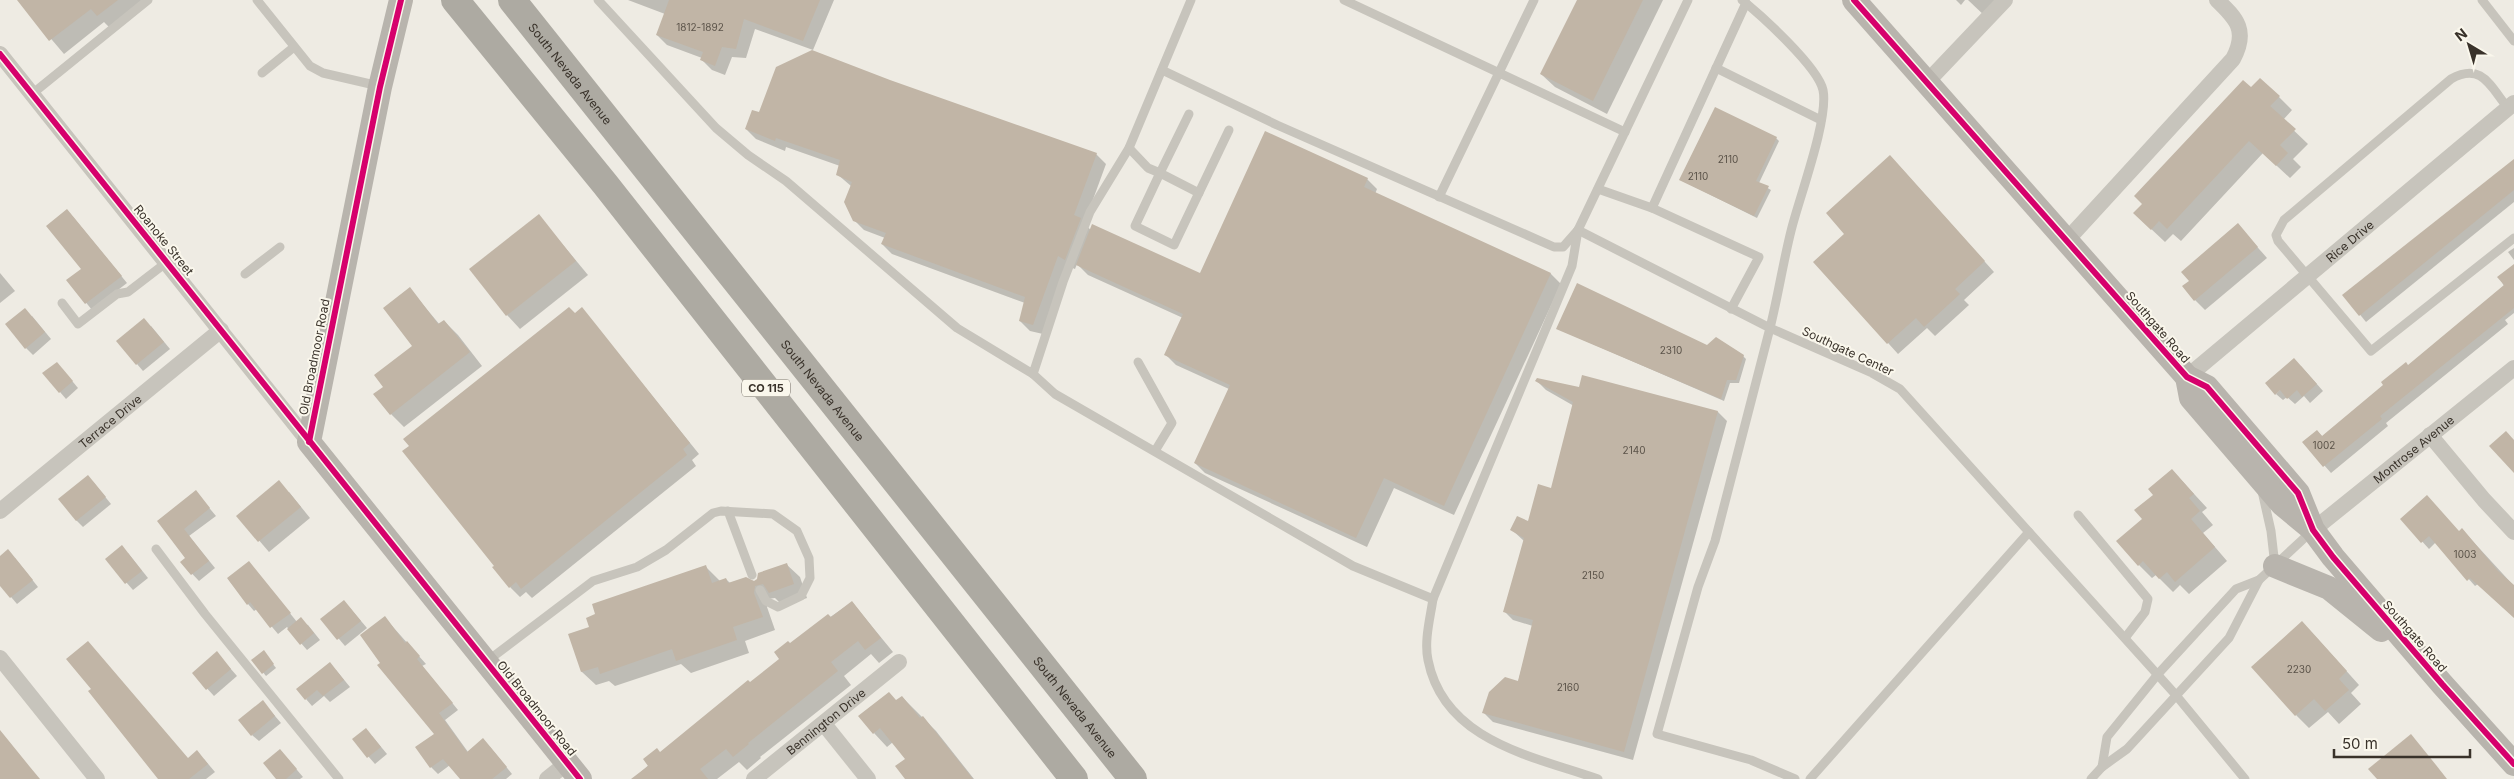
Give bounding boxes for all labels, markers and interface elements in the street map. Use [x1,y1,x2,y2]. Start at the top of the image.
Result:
street label: South Nevada Avenue [526,20,616,127]
north arrow [2444,20,2494,70]
house number: 1812-1892 [676,21,724,33]
text: N [2451,24,2470,44]
house number: 2110 [1718,153,1738,165]
house number: 2110 [1688,170,1708,182]
street label: Roanoke Street [131,202,197,278]
street label: Rice Drive [2323,217,2376,265]
street label: Southgate Road [2123,288,2193,366]
street label: Old Broadmoor Road [295,298,333,416]
street label: Southgate Center [1800,323,1897,379]
street label: South Nevada Avenue [778,337,868,444]
house number: 2310 [1660,344,1682,356]
road number: CO 115 [742,379,790,396]
street label: Terrace Drive [75,391,144,451]
street label: Montrose Avenue [2370,412,2457,486]
house number: 1002 [2313,439,2335,451]
house number: 2140 [1623,444,1645,456]
house number: 1003 [2454,548,2476,560]
house number: 2150 [1582,569,1604,581]
street label: Southgate Road [2380,597,2450,675]
street label: South Nevada Avenue [1031,653,1120,761]
street label: Old Broadmoor Road [494,657,580,759]
house number: 2230 [2287,663,2311,675]
house number: 2160 [1557,681,1579,693]
street label: Bennington Drive [783,685,868,758]
scale bar [2334,726,2470,758]
text: 50 m [2342,734,2378,753]

